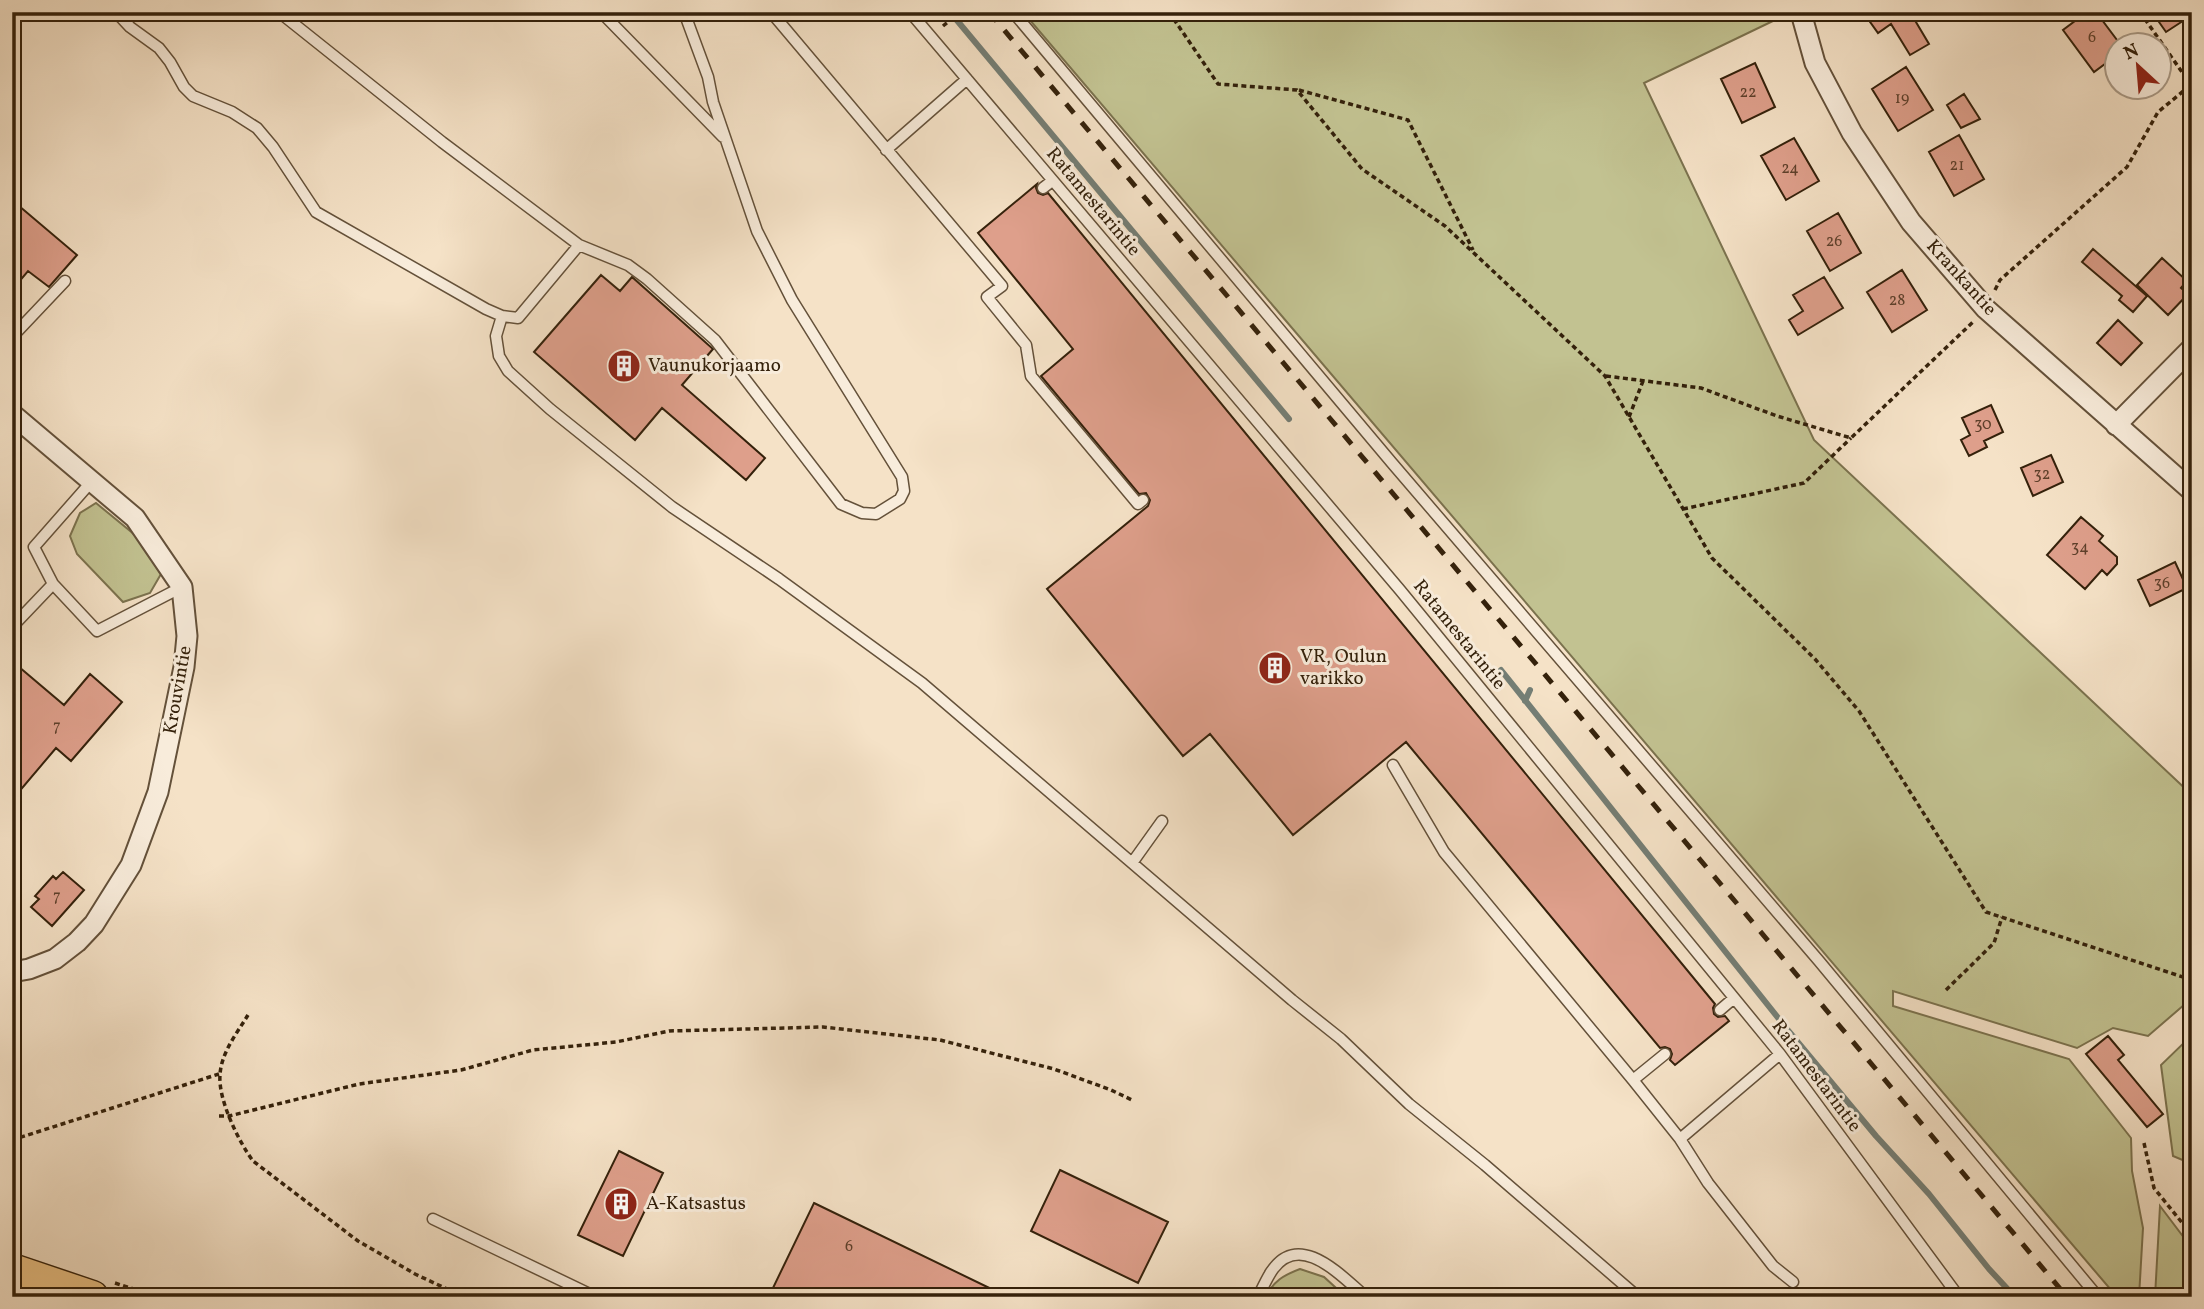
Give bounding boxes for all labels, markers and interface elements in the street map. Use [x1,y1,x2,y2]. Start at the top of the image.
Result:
house number: 6 [2088,27,2096,49]
north arrow [2102,32,2172,102]
text: N [2120,38,2144,67]
house number: 22 [1739,82,1757,104]
house number: 19 [1895,88,1909,110]
street label: Ratamestarintie [1040,142,1146,262]
house number: 21 [1950,155,1964,177]
house number: 24 [1781,158,1799,180]
house number: 26 [1826,231,1842,253]
street label: Krankantie [1920,234,2002,322]
house number: 28 [1889,290,1905,312]
building icon: Vaunukorjaamo [605,347,643,385]
place label: Vaunukorjaamo [648,353,781,379]
house number: 30 [1974,414,1992,436]
house number: 32 [2034,464,2050,486]
house number: 34 [2071,537,2089,559]
house number: 36 [2154,573,2170,595]
street label: Ratamestarintie [1406,574,1512,696]
street label: Krouvintie [157,644,199,736]
place label: VR, Oulun varikko [1300,644,1387,692]
building icon: VR, Oulun varikko [1256,649,1294,687]
house number: 7 [53,716,61,738]
house number: 7 [53,886,61,908]
street label: Ratamestarintie [1765,1014,1867,1138]
building icon: A-Katsastus [602,1185,640,1223]
place label: A-Katsastus [646,1191,746,1217]
house number: 6 [845,1236,853,1258]

